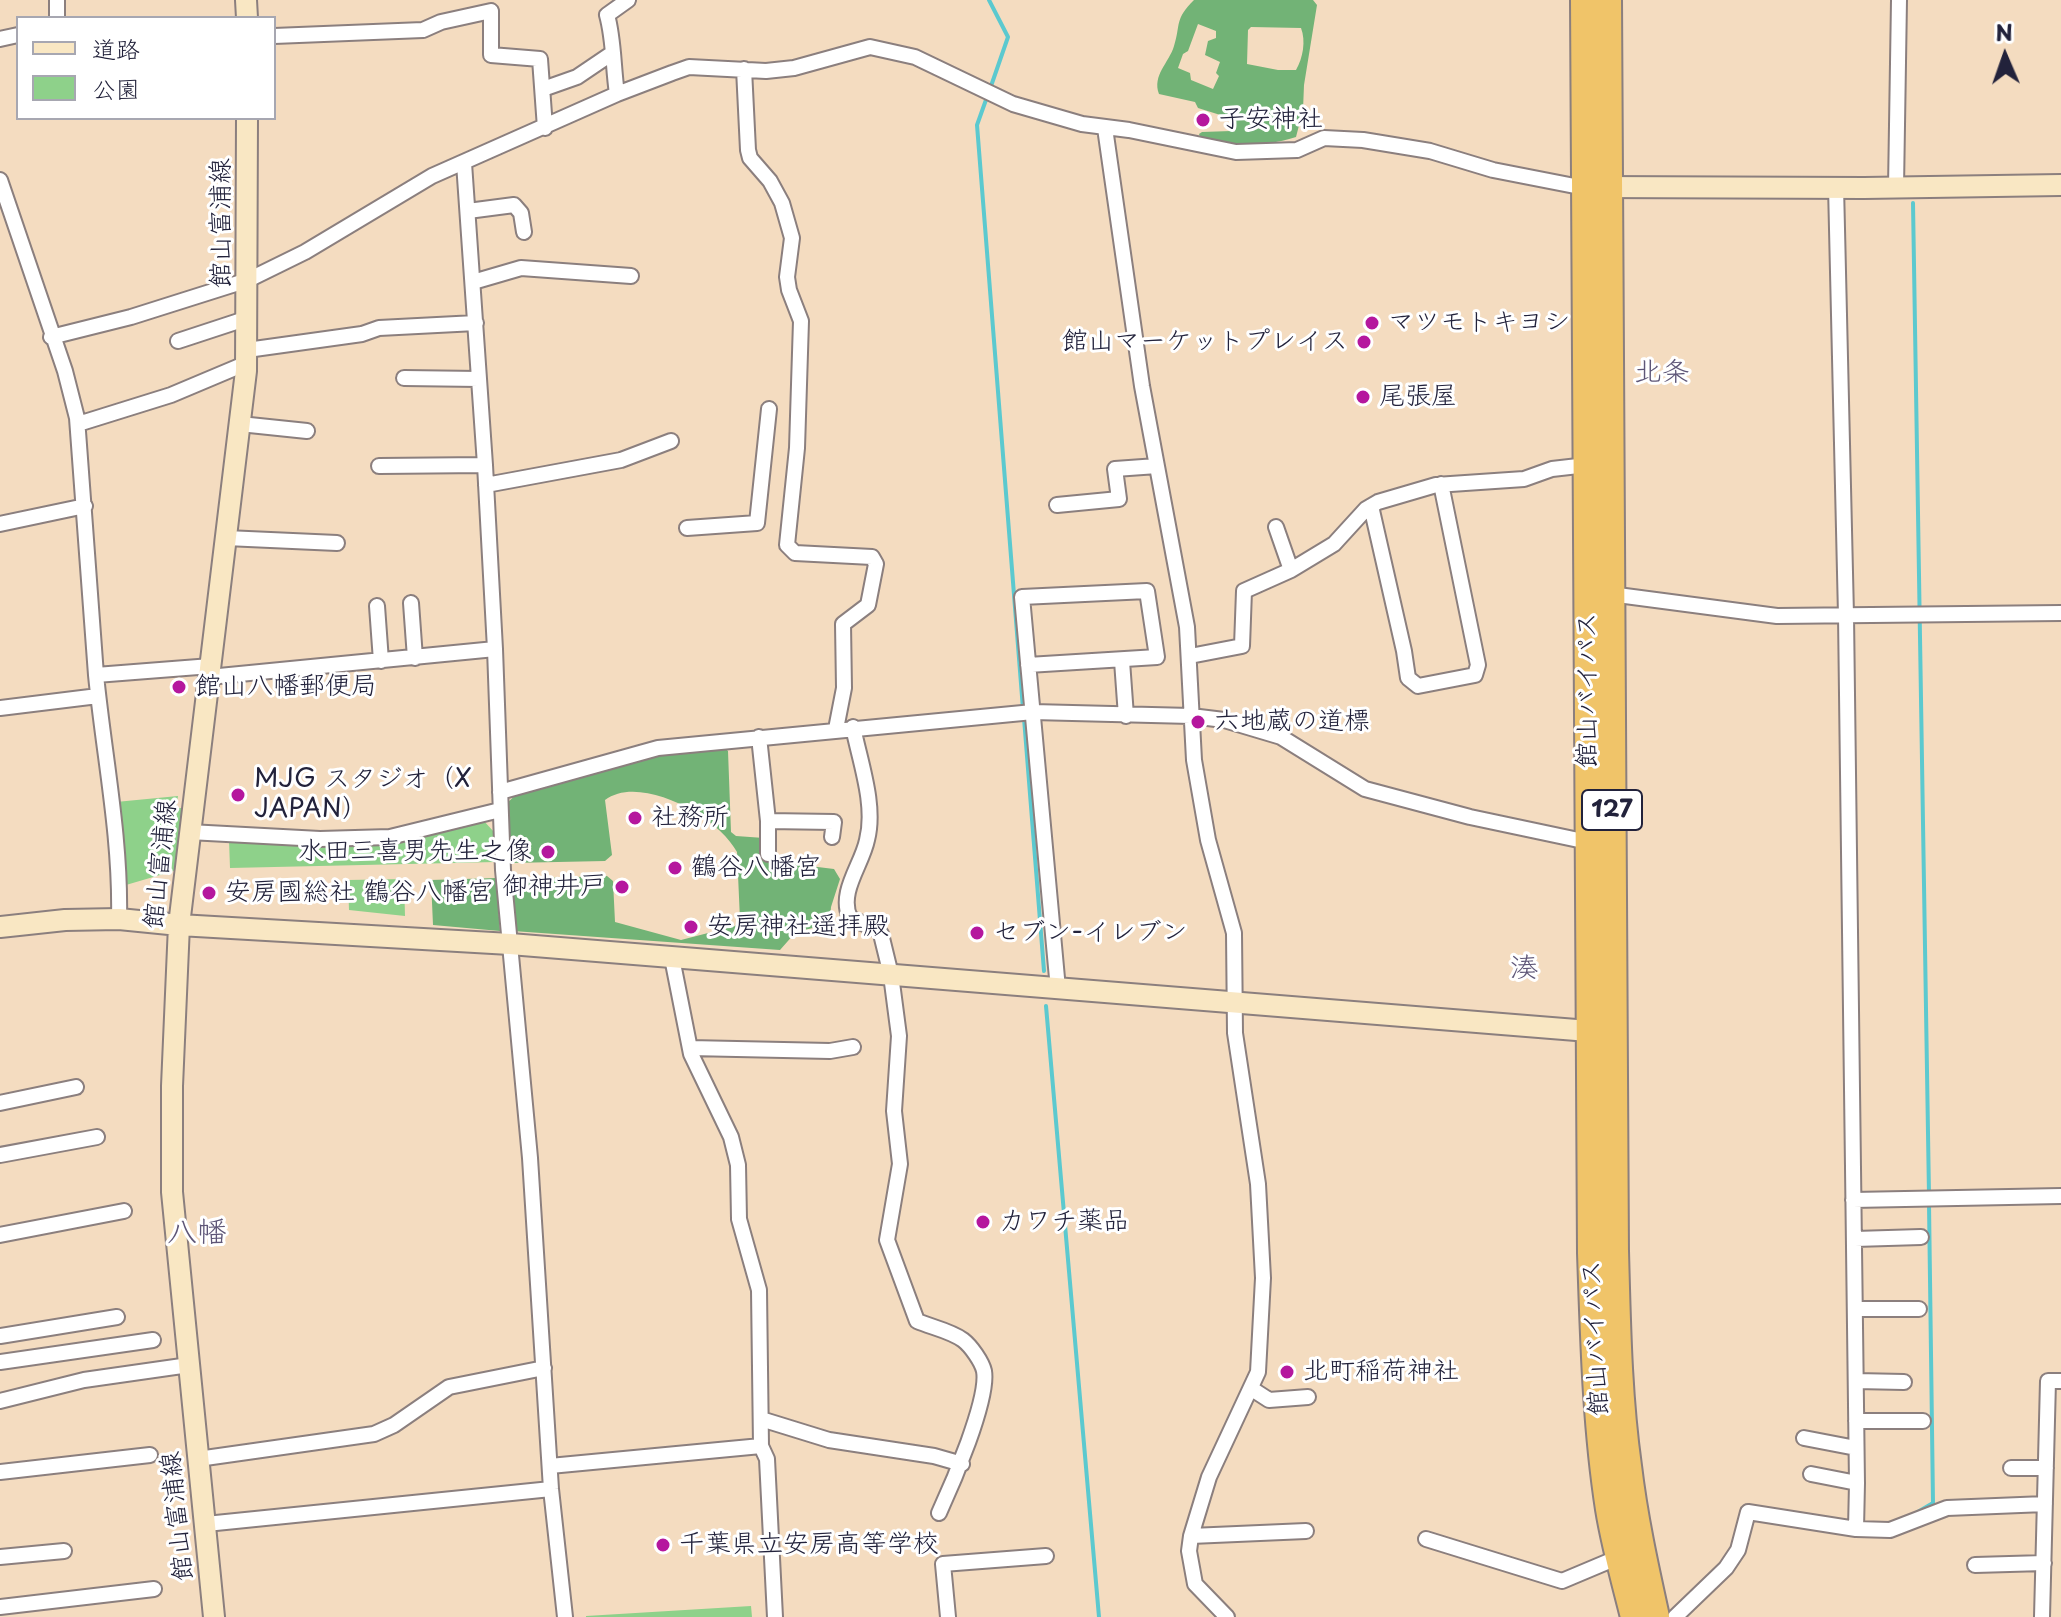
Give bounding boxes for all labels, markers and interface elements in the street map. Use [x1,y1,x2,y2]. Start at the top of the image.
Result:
text: N [1995,15,2013,48]
legend [16,16,276,120]
north arrow [1965,16,2045,96]
text: 道路 [92,30,140,66]
text: 公園 [92,70,140,106]
place label: 子安神社 [1219,104,1323,136]
marker: 子安神社 [1194,111,1212,129]
street label: 館山富浦線 [206,158,238,288]
place label: マツモトキヨシ [1388,307,1570,339]
marker: マツモトキヨシ [1363,314,1381,332]
place label: 館山マーケットプレイス [1062,326,1348,358]
marker: 館山マーケットプレイス [1355,333,1373,351]
district label: 北条 [1634,356,1690,390]
place label: 尾張屋 [1379,381,1457,413]
marker: 尾張屋 [1354,388,1372,406]
street label: 館山バイパス [1572,612,1604,768]
place label: 館山八幡郵便局 [195,671,377,703]
marker: 館山八幡郵便局 [170,678,188,696]
place label: 六地蔵の道標 [1214,706,1370,738]
marker: 六地蔵の道標 [1189,713,1207,731]
place label: MJG スタジオ（X JAPAN） [254,764,472,826]
marker: MJG スタジオ（X JAPAN） [229,786,247,804]
road number: 127 [1582,790,1642,830]
street label: 館山富浦線 [139,798,183,930]
place label: 社務所 [651,802,729,834]
marker: 社務所 [626,809,644,827]
place label: 水田三喜男先生之像 [298,836,532,868]
marker: 水田三喜男先生之像 [539,843,557,861]
place label: 鶴谷八幡宮 [691,852,821,884]
marker: 鶴谷八幡宮 [666,859,684,877]
place label: 御神井戸 [502,871,606,903]
place label: 安房國総社 鶴谷八幡宮 [225,877,493,909]
marker: 御神井戸 [613,878,631,896]
marker: 安房國総社 鶴谷八幡宮 [200,884,218,902]
place label: 安房神社遥拝殿 [707,911,889,943]
place label: セブン-イレブン [993,917,1188,949]
marker: 安房神社遥拝殿 [682,918,700,936]
marker: セブン-イレブン [968,924,986,942]
district label: 湊 [1510,952,1538,986]
place label: カワチ薬品 [999,1206,1129,1238]
marker: カワチ薬品 [974,1213,992,1231]
district label: 八幡 [167,1216,227,1252]
street label: 館山バイパス [1576,1259,1616,1417]
place label: 北町稲荷神社 [1303,1356,1459,1388]
marker: 北町稲荷神社 [1278,1363,1296,1381]
street label: 館山富浦線 [156,1450,200,1582]
place label: 千葉県立安房高等学校 [679,1529,939,1561]
marker: 千葉県立安房高等学校 [654,1536,672,1554]

